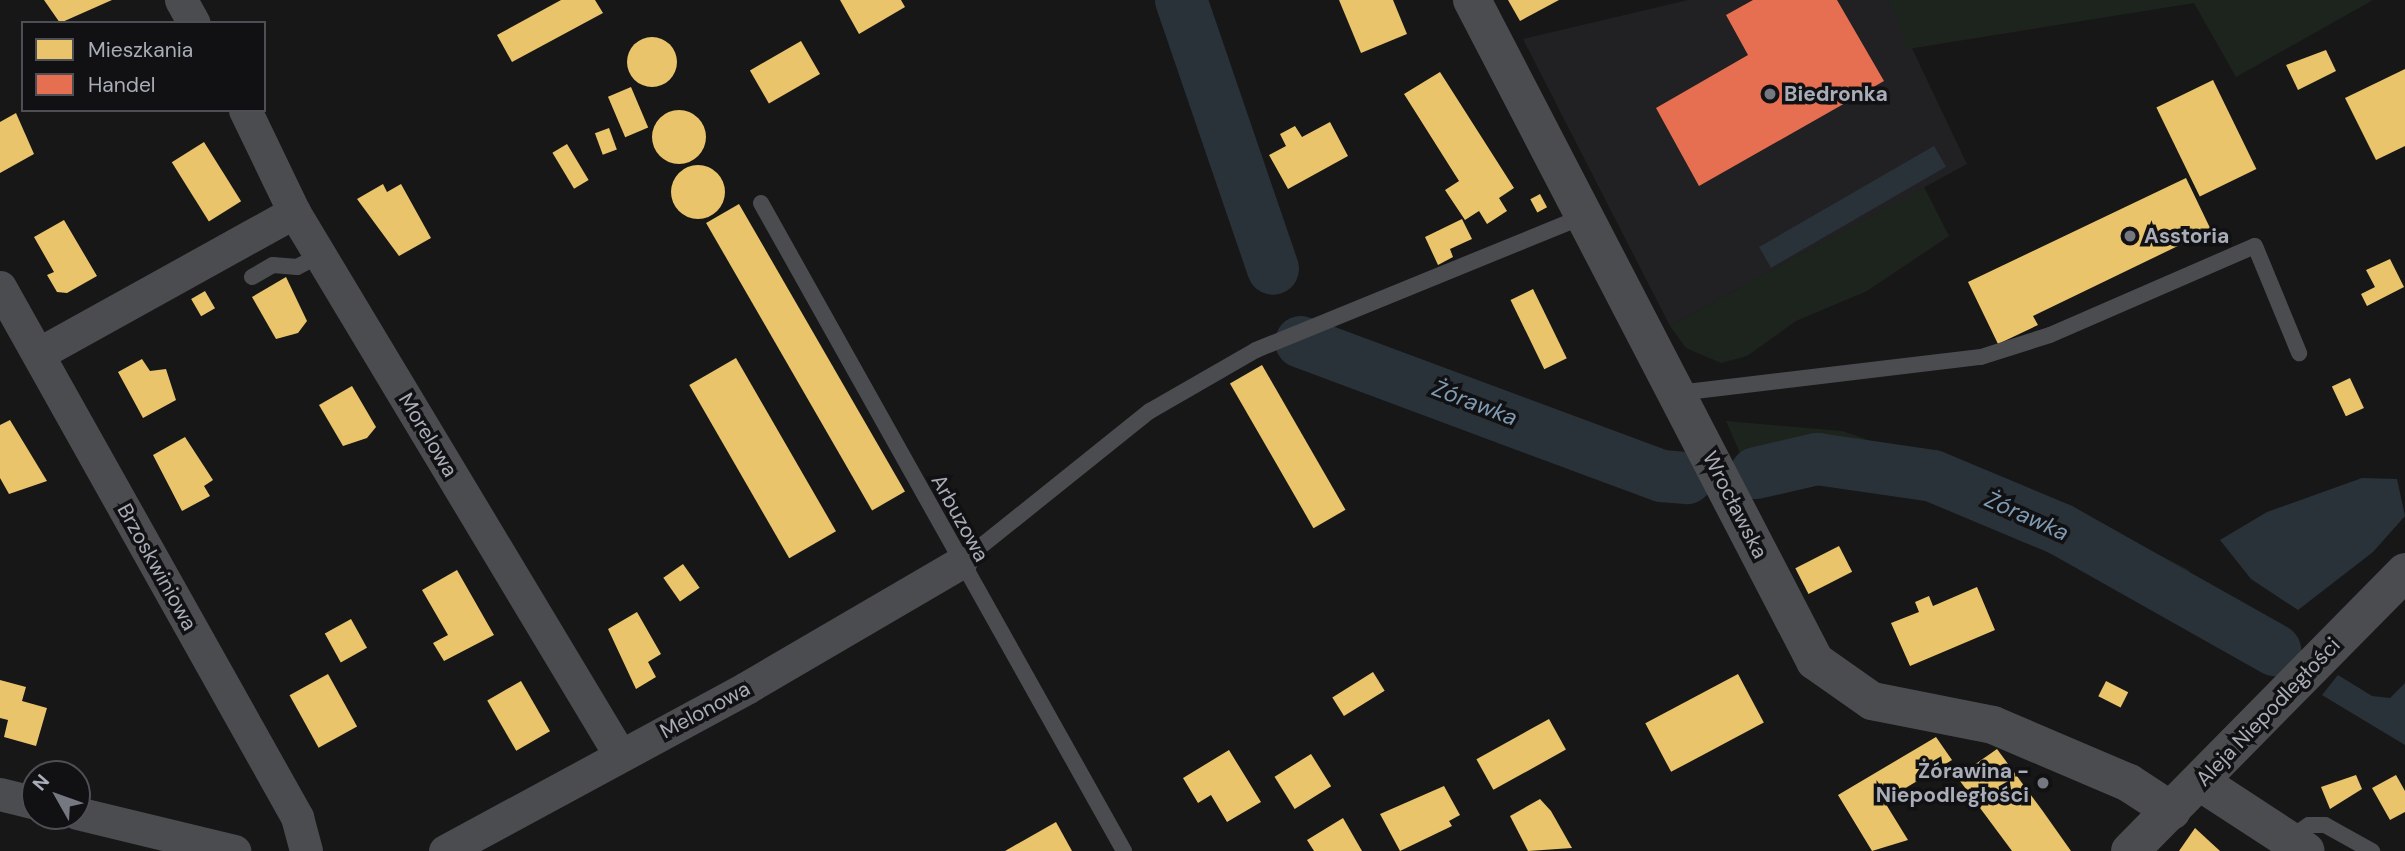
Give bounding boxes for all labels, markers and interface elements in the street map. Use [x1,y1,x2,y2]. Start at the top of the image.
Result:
legend [21,21,266,112]
text: Mieszkania [88,36,193,64]
text: Handel [88,71,156,99]
place label: Biedronka [1784,81,1888,107]
marker: Biedronka [1762,86,1778,102]
place label: Asstoria [2144,223,2229,249]
marker: Asstoria [2122,228,2138,244]
water label: Żórawka [1429,374,1521,432]
street label: Morelowa [393,389,463,481]
street label: Wrocławska [1697,447,1773,563]
street label: Arbuzowa [926,470,994,566]
water label: Żórawka [1981,485,2073,547]
street label: Brzoskwiniowa [112,499,202,635]
street label: Aleja Niepodległości [2191,633,2345,791]
street label: Melonowa [656,676,754,744]
place label: Żórawina - Niepodległości [1876,758,2029,808]
north arrow [21,760,91,830]
text: N [27,769,55,796]
marker: Żórawina - Niepodległości [2035,775,2051,791]

